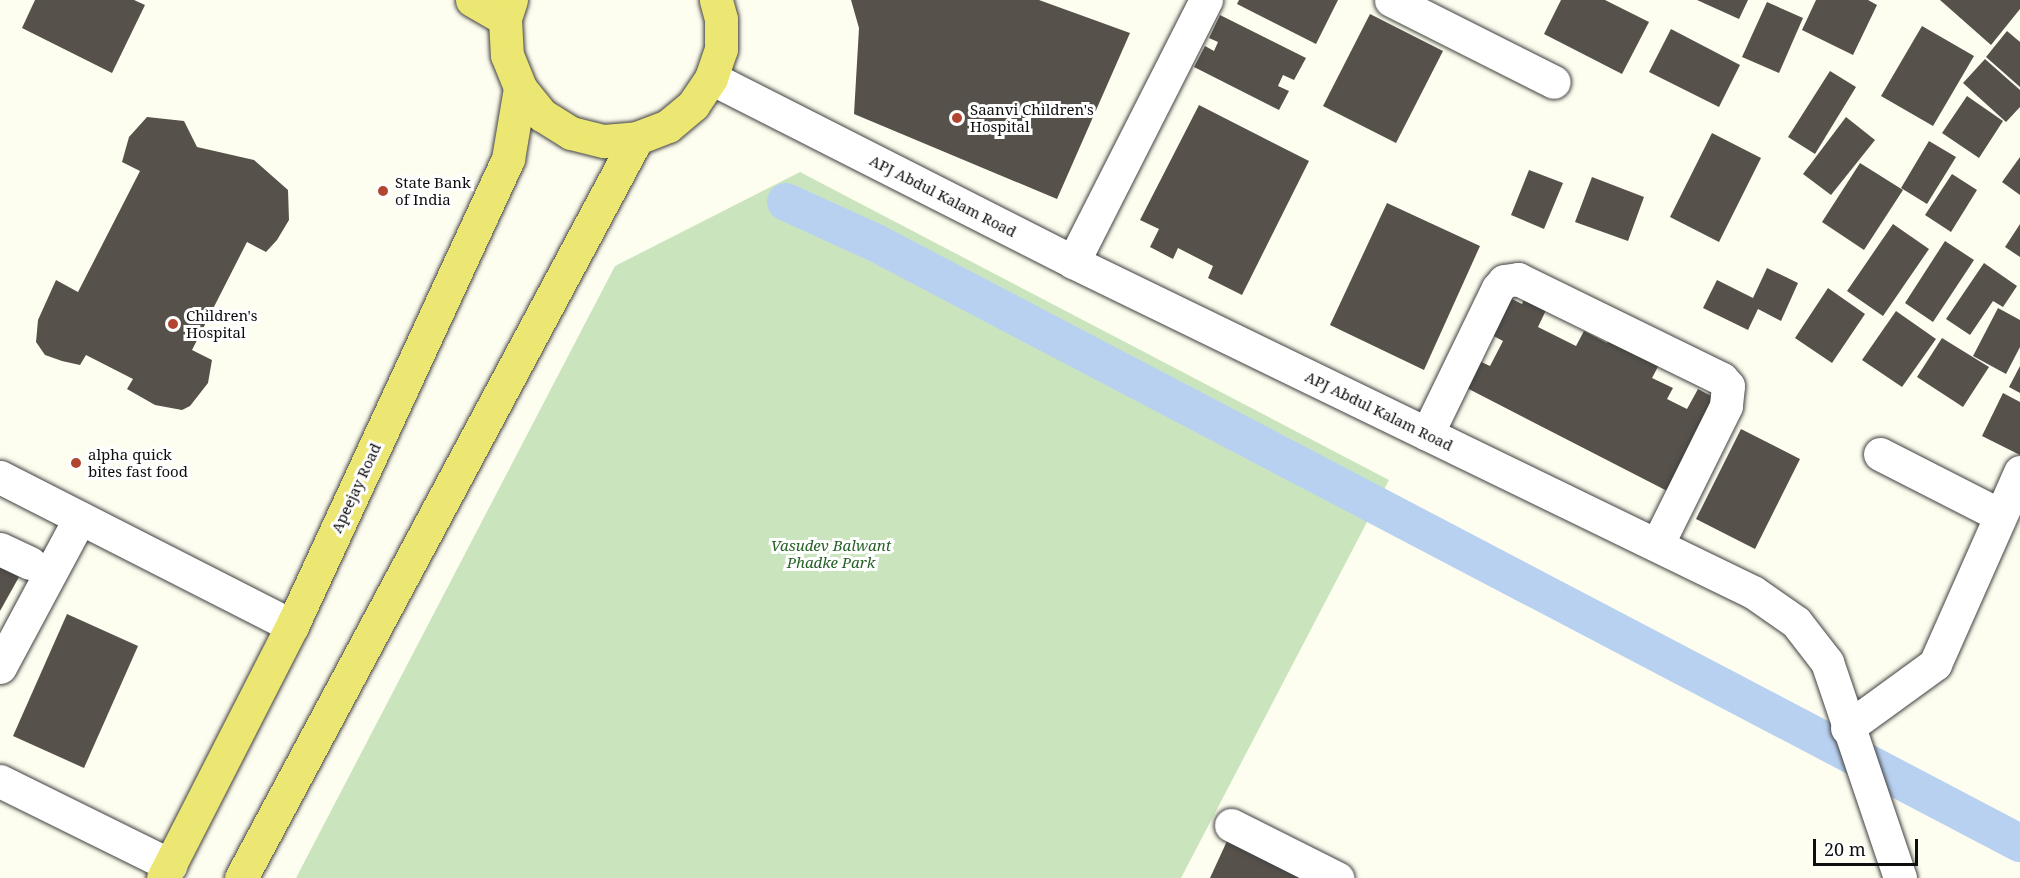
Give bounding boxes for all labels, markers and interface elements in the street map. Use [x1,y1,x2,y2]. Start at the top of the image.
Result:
place label: Saanvi Children's Hospital [970,100,1094,135]
marker: Saanvi Children's Hospital [948,109,966,127]
street label: APJ Abdul Kalam Road [867,151,1019,241]
place label: State Bank of India [395,173,471,208]
marker: State Bank of India [376,184,390,198]
place label: Children's Hospital [186,306,258,341]
marker: Children's Hospital [164,315,182,333]
street label: APJ Abdul Kalam Road [1302,367,1456,455]
street label: Apeejay Road [327,440,385,536]
place label: alpha quick bites fast food [88,445,188,480]
marker: alpha quick bites fast food [69,456,83,470]
park label: Vasudev Balwant Phadke Park [771,536,891,571]
scale bar [1816,827,1921,865]
text: 20 m [1824,837,1866,861]

